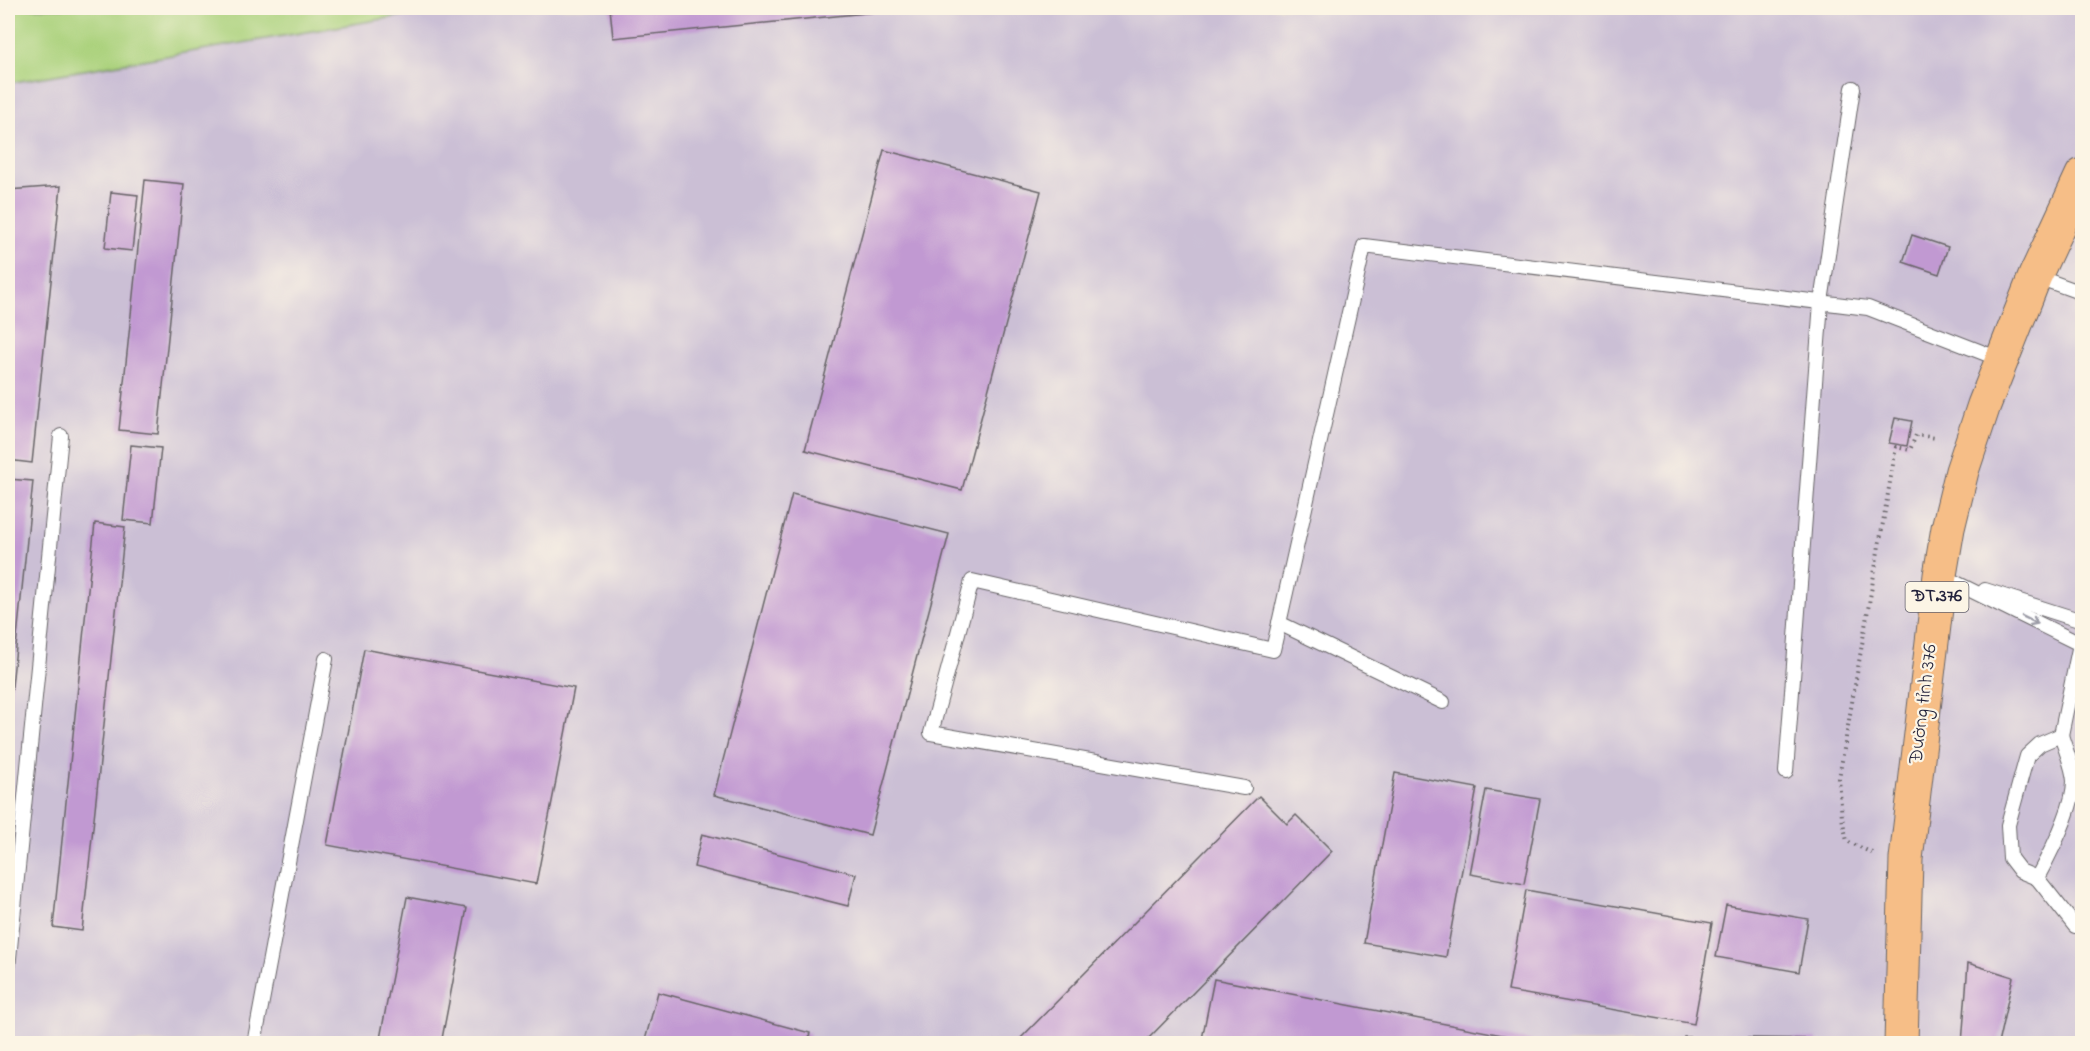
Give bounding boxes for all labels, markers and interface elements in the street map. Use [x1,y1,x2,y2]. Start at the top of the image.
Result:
road number: ĐT.376 [1906,582,1968,612]
one-way arrow [2020,614,2038,626]
street label: Đường tỉnh 376 [1902,642,1947,767]

